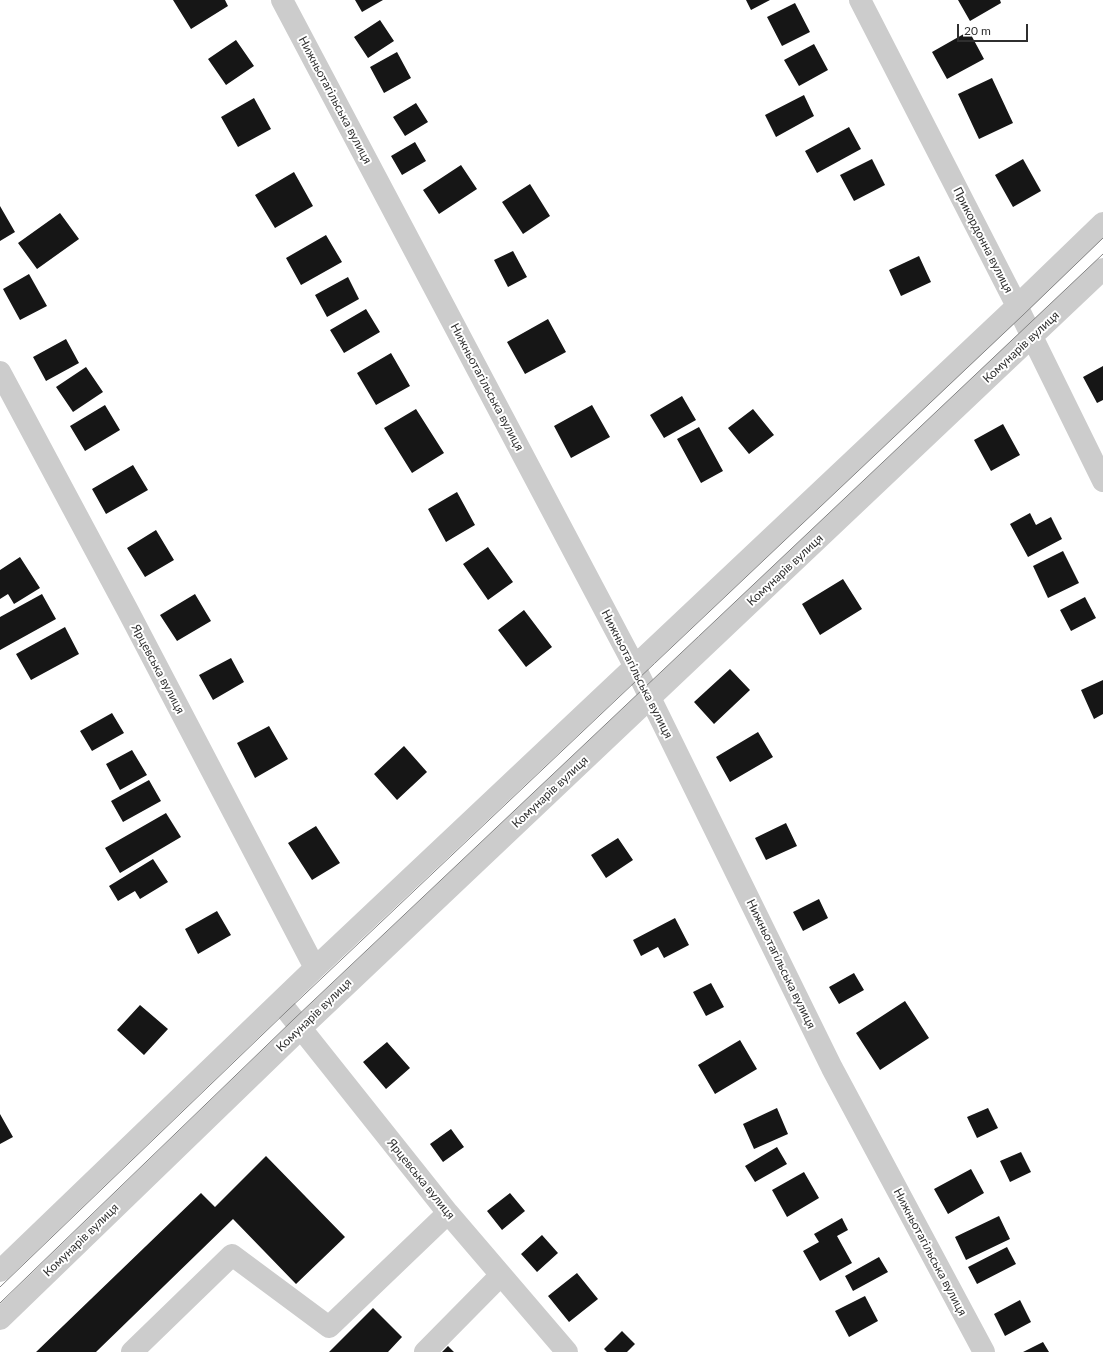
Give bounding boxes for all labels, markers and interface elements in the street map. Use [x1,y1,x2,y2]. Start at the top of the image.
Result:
scale bar [959,16,1030,42]
text: 20 m [964,23,991,38]
street label: Нижньотагільська вулиця [295,34,375,166]
street label: Прикордонна вулиця [950,185,1016,295]
street label: Комунарів вулиця [980,308,1062,386]
street label: Нижньотагільська вулиця [447,321,527,453]
street label: Комунарів вулиця [744,531,826,609]
street label: Нижньотагільська вулиця [598,607,676,741]
street label: Ярцевська вулиця [128,622,188,716]
street label: Комунарів вулиця [509,753,591,831]
street label: Нижньотагільська вулиця [743,897,819,1031]
street label: Комунарів вулиця [273,975,355,1055]
street label: Ярцевська вулиця [384,1136,458,1222]
street label: Нижньотагільська вулиця [890,1186,970,1318]
street label: Комунарів вулиця [40,1200,122,1280]

